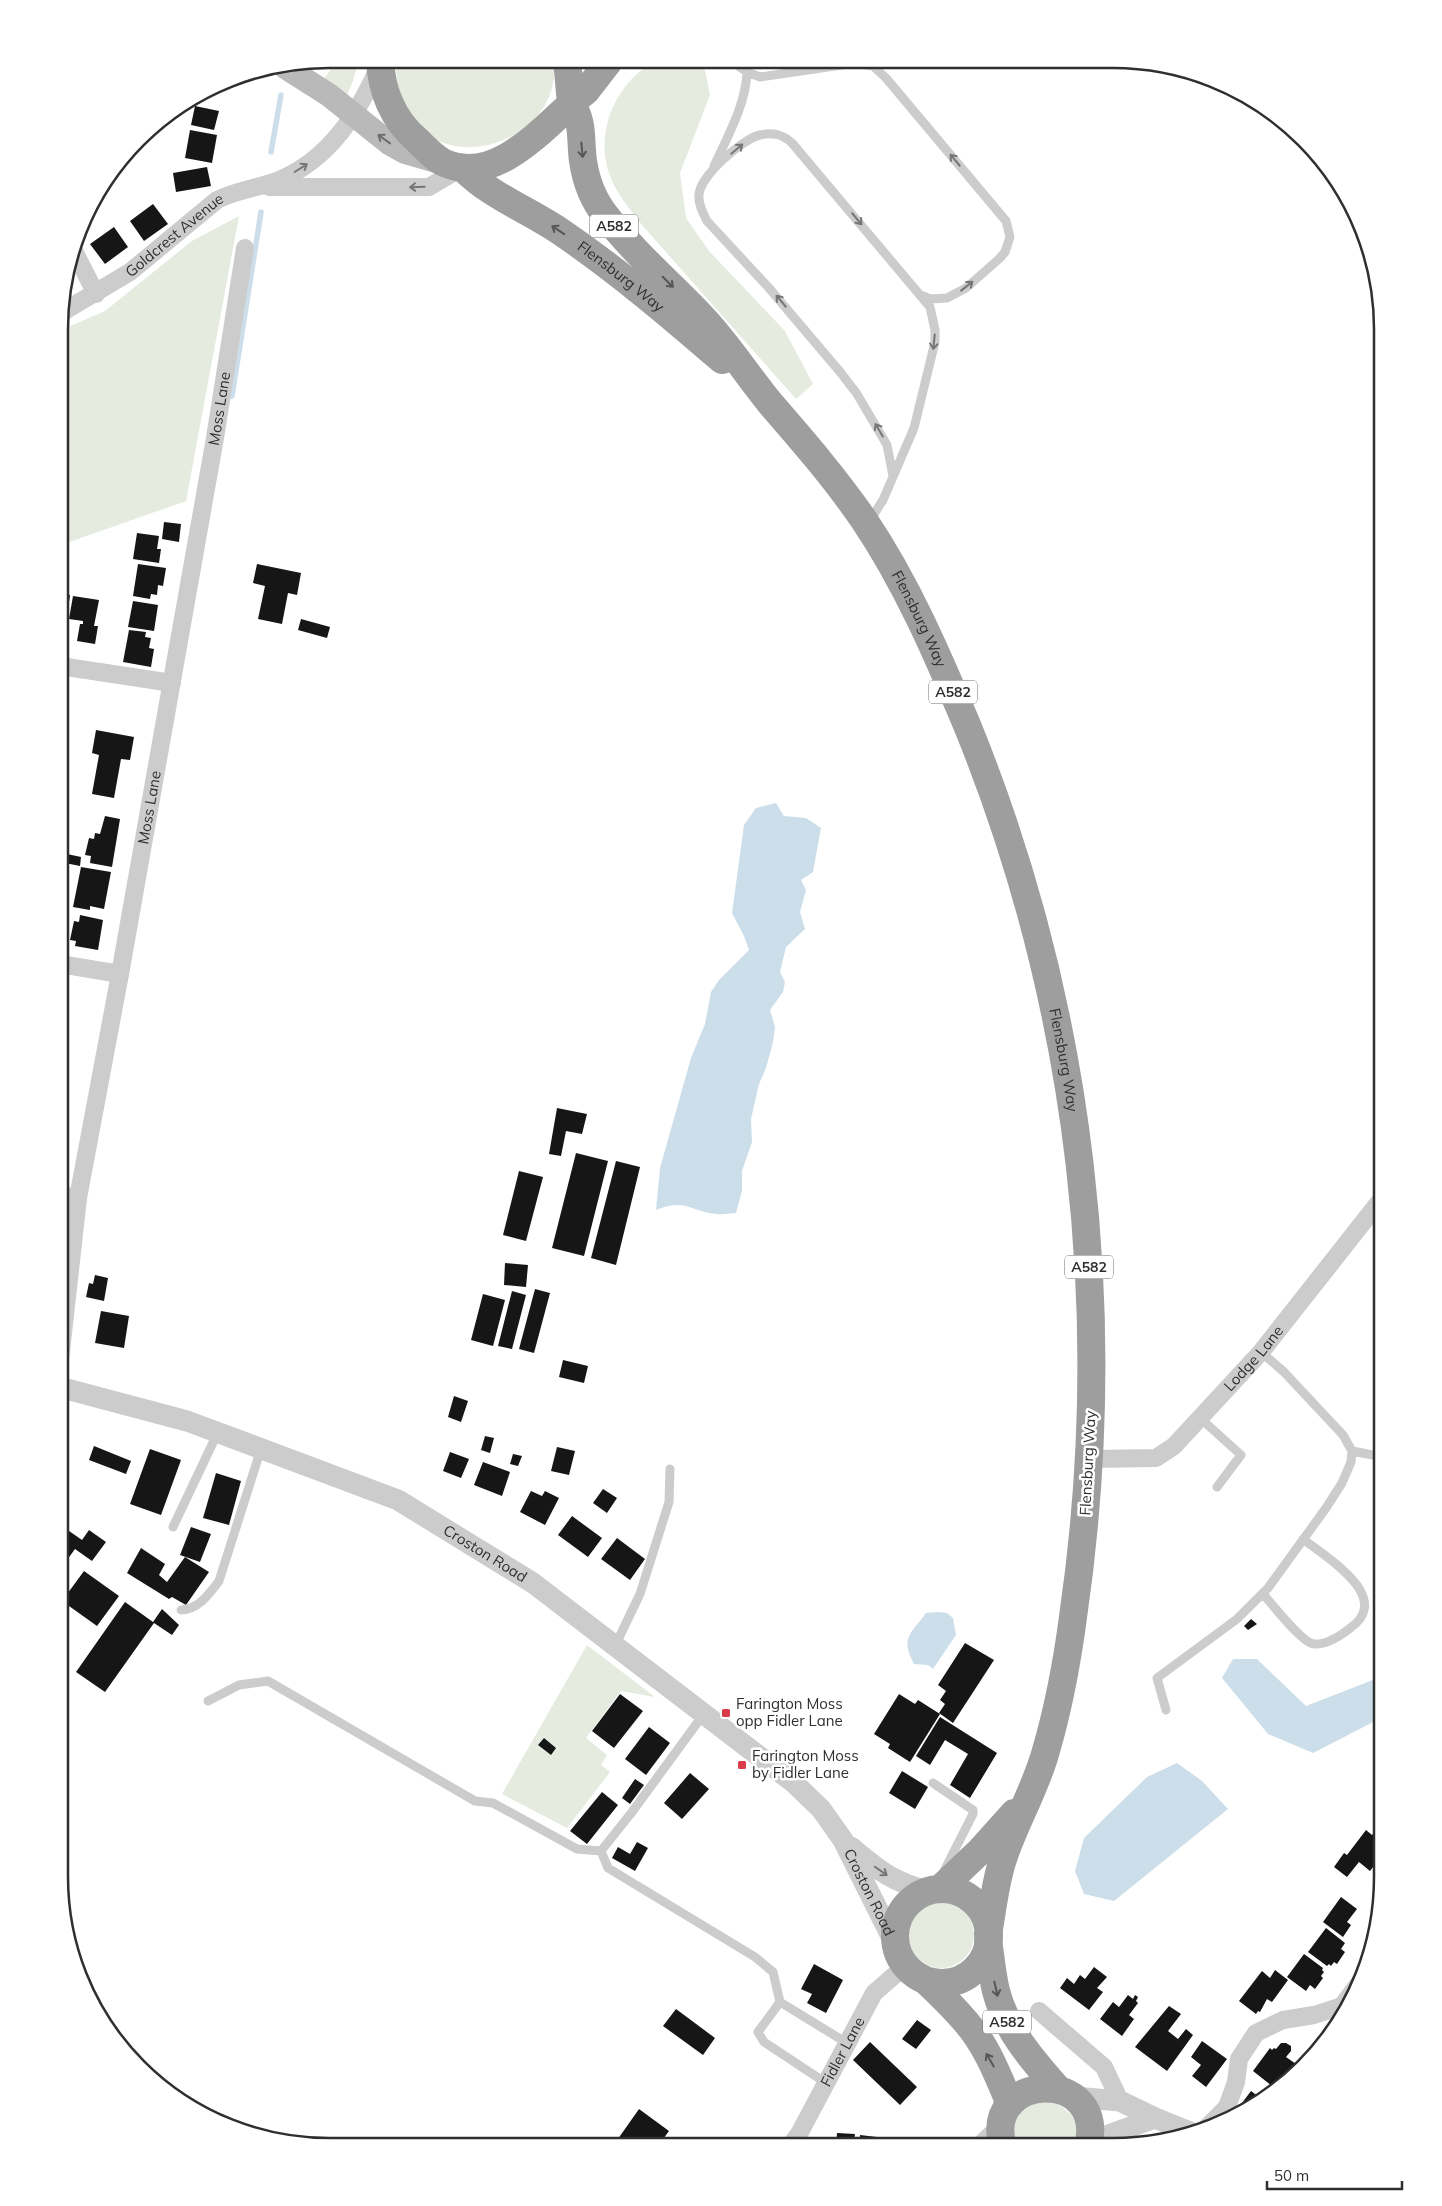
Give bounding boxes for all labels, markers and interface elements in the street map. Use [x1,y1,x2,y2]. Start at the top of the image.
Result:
one-way arrow [377,134,391,144]
one-way arrow [578,142,587,158]
one-way arrow [730,144,743,155]
one-way arrow [949,153,961,166]
one-way arrow [294,163,308,174]
one-way arrow [409,183,425,192]
street label: Goldcrest Avenue [121,188,226,281]
one-way arrow [851,212,862,225]
road number: A582 [590,215,638,238]
one-way arrow [552,225,566,235]
street label: Flensburg Way [574,237,669,316]
one-way arrow [662,276,674,289]
one-way arrow [960,280,973,291]
one-way arrow [775,295,786,308]
one-way arrow [929,334,939,350]
street label: Moss Lane [204,370,234,447]
one-way arrow [873,424,883,438]
street label: Flensburg Way [888,567,951,670]
road number: A582 [929,680,977,704]
street label: Moss Lane [133,769,165,846]
street label: Flensburg Way [1045,1006,1083,1113]
road number: A582 [1065,1256,1113,1278]
street label: Lodge Lane [1220,1322,1287,1395]
street label: Flensburg Way [1075,1410,1100,1516]
street label: Croston Road [440,1520,531,1586]
place label: Farington Moss opp Fidler Lane [736,1694,843,1730]
marker: Farington Moss opp Fidler Lane [720,1707,732,1719]
place label: Farington Moss by Fidler Lane [752,1746,859,1782]
marker: Farington Moss by Fidler Lane [736,1759,748,1771]
street label: Croston Road [840,1845,899,1939]
one-way arrow [873,1866,887,1876]
one-way arrow [992,1981,1001,1997]
road number: A582 [983,2010,1031,2034]
street label: Fidler Lane [816,2014,869,2090]
one-way arrow [985,2053,995,2067]
scale bar [1267,2158,1402,2190]
text: 50 m [1274,2166,1309,2185]

